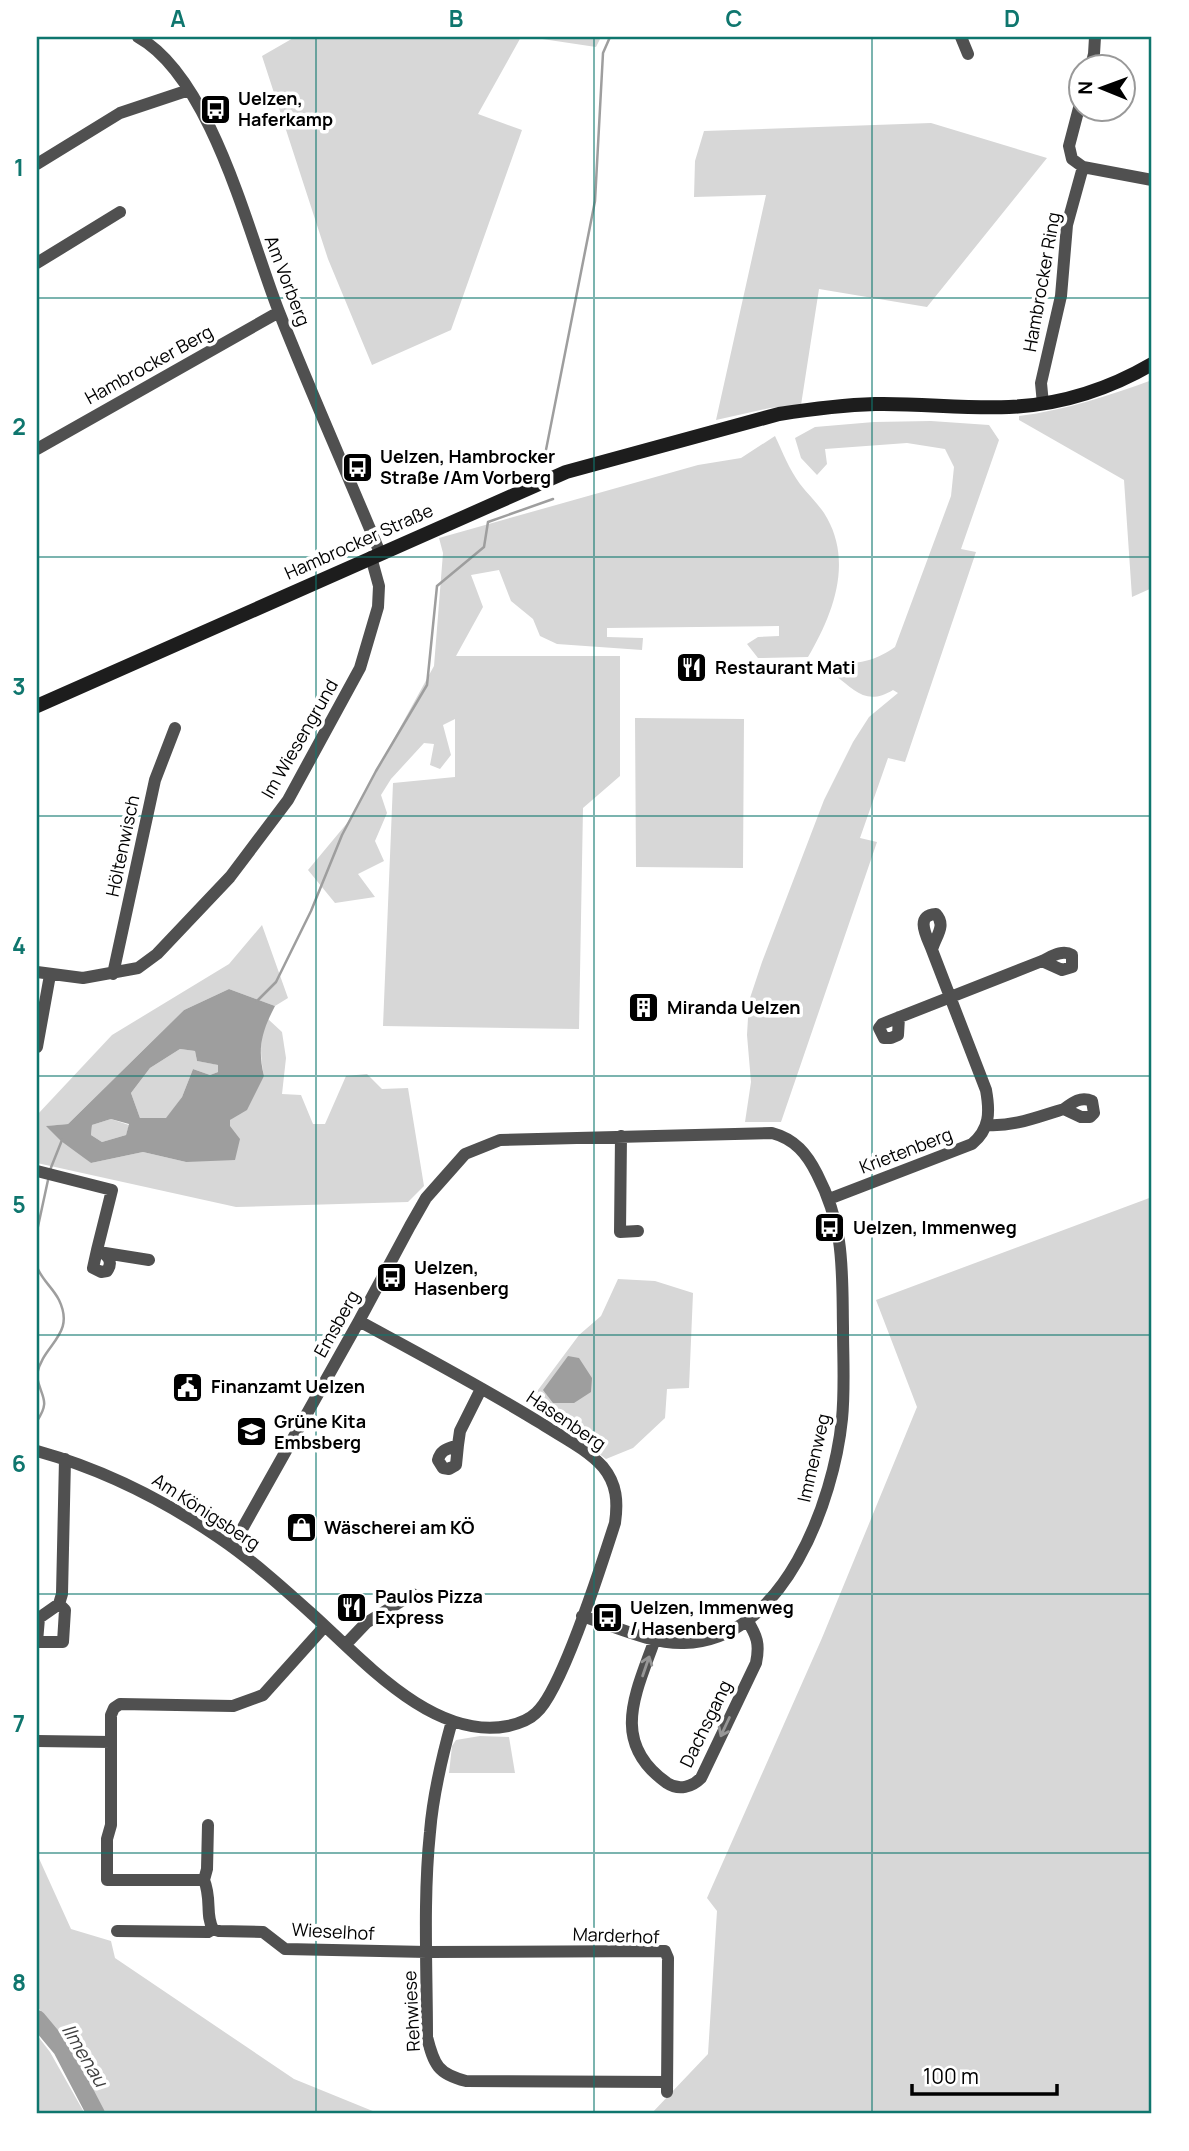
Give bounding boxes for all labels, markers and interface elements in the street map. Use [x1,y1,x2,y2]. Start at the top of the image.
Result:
text: A [170,2,186,34]
text: B [449,2,463,34]
text: C [726,2,743,34]
text: D [1004,2,1020,34]
north arrow [1066,52,1136,122]
text: N [1072,81,1098,95]
place label: Uelzen, Haferkamp [238,86,333,131]
bus stop icon: Uelzen, Haferkamp [198,92,232,126]
text: 1 [14,151,24,183]
street label: Hambrocker Ring [1017,210,1065,354]
street label: Am Vorberg [260,232,316,329]
street label: Hambrocker Berg [80,319,217,409]
text: 2 [12,410,26,442]
place label: Uelzen, Hambrocker Straße /Am Vorberg [380,444,555,489]
bus stop icon: Uelzen, Hambrocker Straße /Am Vorberg [340,450,374,484]
street label: Hambrocker Straße [281,498,437,585]
restaurant icon: Restaurant Mati [675,651,709,685]
place label: Restaurant Mati [715,655,855,679]
text: 3 [12,670,26,702]
street label: Im Wiesengrund [255,675,343,802]
street label: Höltenwisch [100,793,144,899]
text: 4 [12,929,26,961]
building icon: Miranda Uelzen [627,991,661,1025]
place label: Miranda Uelzen [667,995,801,1019]
street label: Krietenberg [856,1121,956,1179]
text: 5 [12,1188,26,1220]
bus stop icon: Uelzen, Immenweg [813,1211,847,1245]
place label: Uelzen, Immenweg [853,1215,1017,1239]
place label: Uelzen, Hasenberg [414,1255,509,1300]
bus stop icon: Uelzen, Hasenberg [374,1261,408,1295]
street label: Emsberg [308,1286,364,1361]
public building icon: Finanzamt Uelzen [171,1370,205,1404]
place label: Finanzamt Uelzen [211,1374,365,1398]
street label: Hasenberg [522,1385,611,1455]
place label: Grüne Kita Embsberg [274,1409,366,1454]
street label: Immenweg [791,1411,835,1504]
school or university icon: Grüne Kita Embsberg [234,1415,268,1449]
text: 6 [12,1447,26,1479]
street label: Am Königsberg [148,1467,265,1555]
shop icon: Wäscherei am KÖ [284,1511,318,1545]
place label: Wäscherei am KÖ [324,1515,474,1539]
place label: Paulos Pizza Express [375,1584,483,1629]
restaurant icon: Paulos Pizza Express [335,1590,369,1624]
place label: Uelzen, Immenweg / Hasenberg [630,1595,794,1640]
bus stop icon: Uelzen, Immenweg / Hasenberg [590,1601,624,1635]
one-way arrow [641,1655,653,1677]
street label: Dachsgang [674,1676,737,1771]
text: 7 [13,1707,25,1739]
one-way arrow [718,1716,732,1737]
street label: Wieselhof [291,1917,376,1945]
street label: Marderhof [572,1921,660,1949]
text: 8 [12,1966,26,1998]
street label: Rehwiese [397,1970,425,2052]
water label: Ilmenau [56,2019,115,2093]
scale bar [912,2053,1058,2097]
text: 100 m [923,2062,979,2090]

